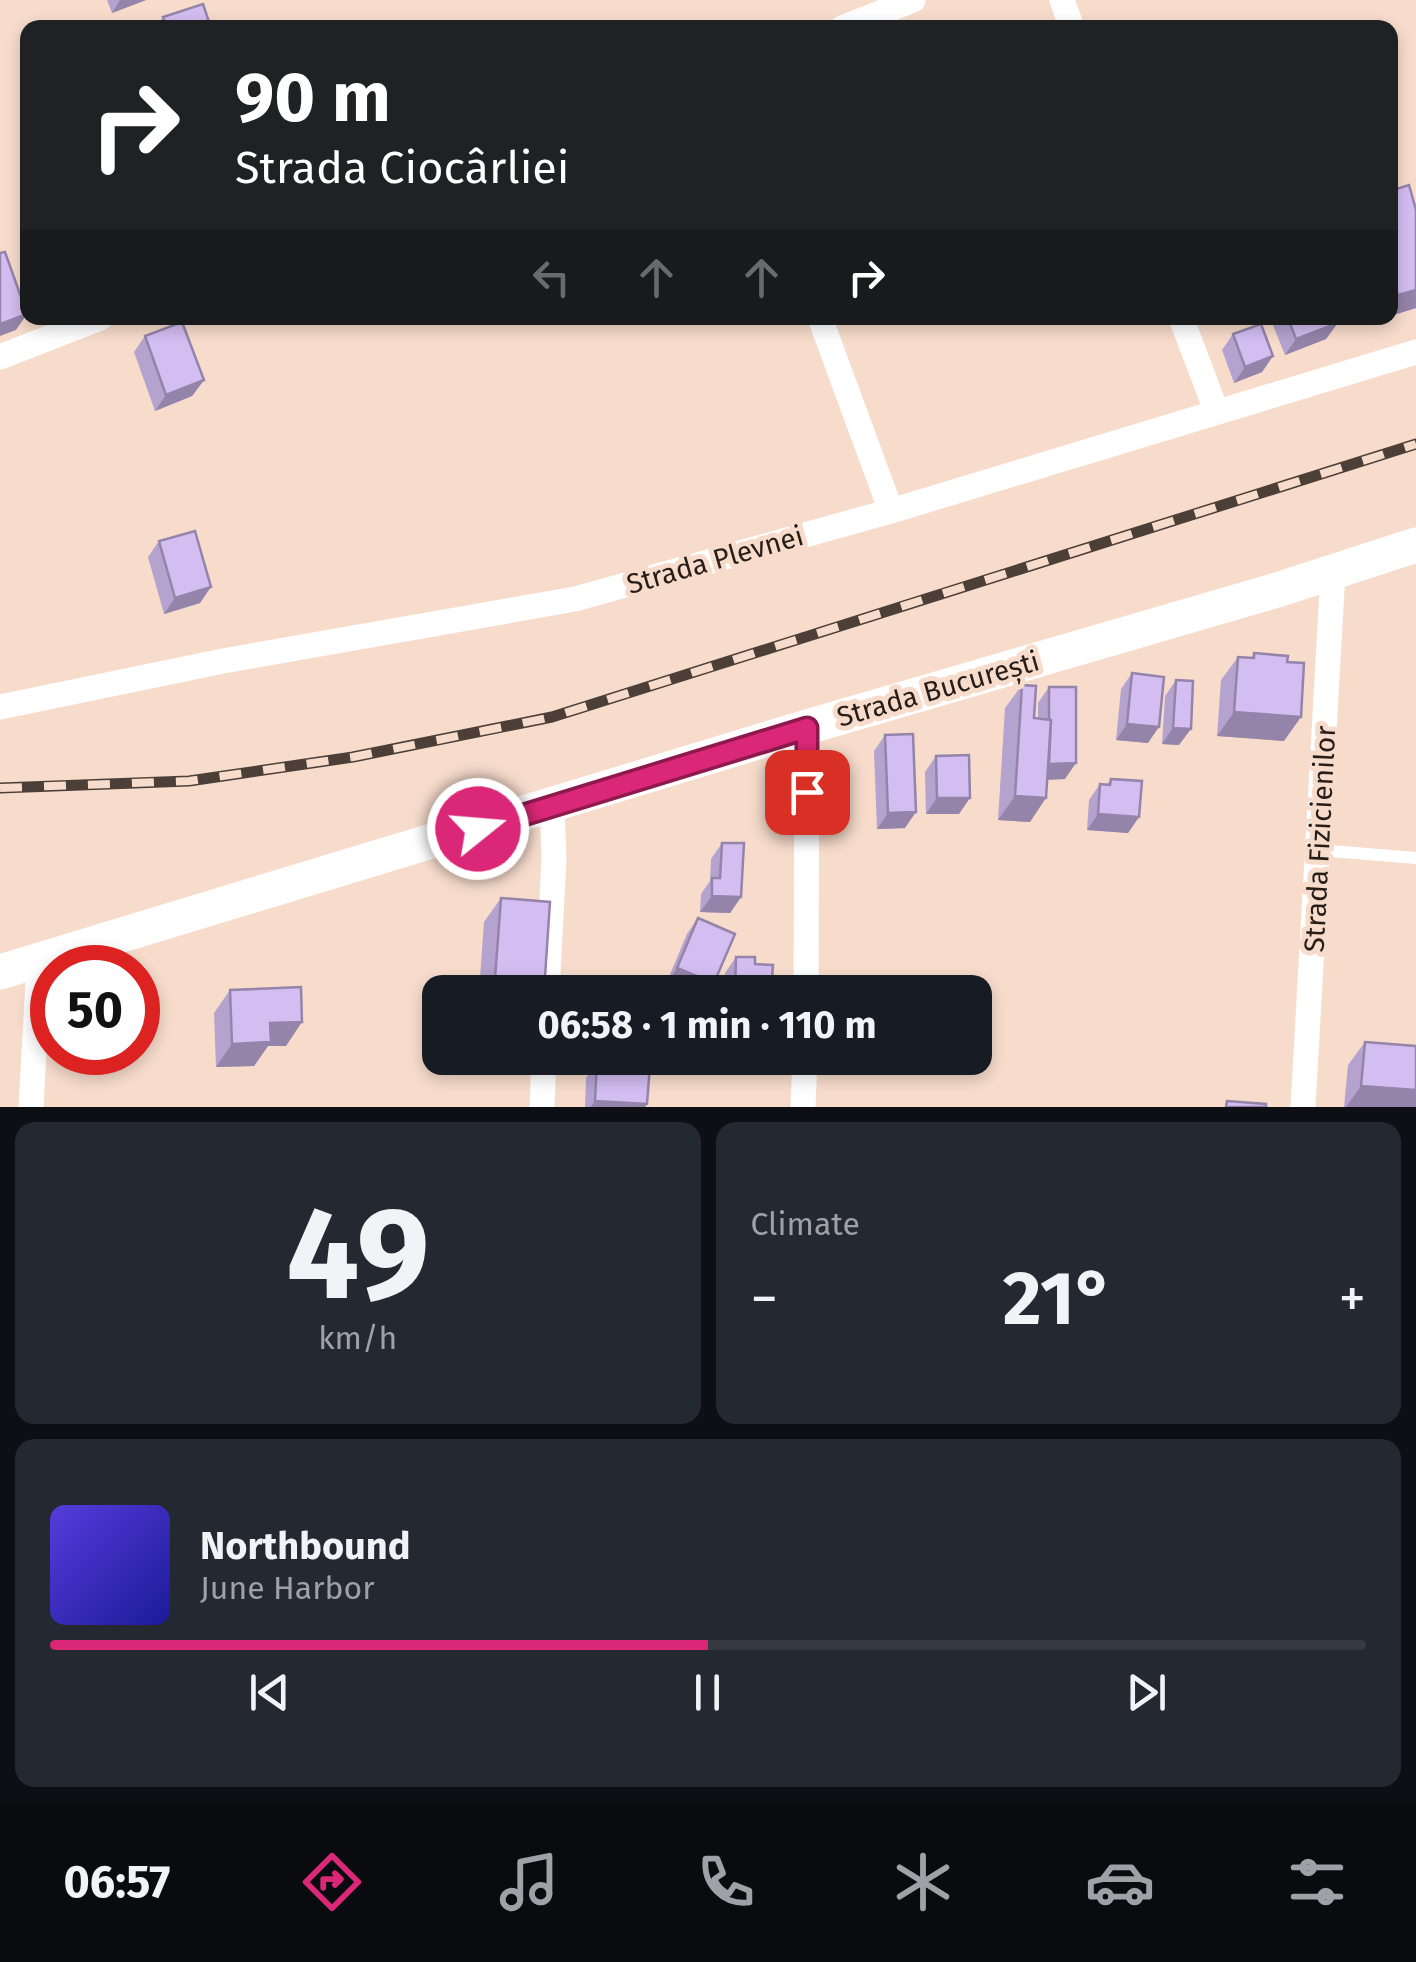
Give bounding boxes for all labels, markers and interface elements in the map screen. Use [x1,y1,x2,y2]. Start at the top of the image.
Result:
text: 90 m [235,56,391,140]
icon: right [70,60,200,190]
text: Strada Ciocârliei [235,141,570,195]
icon: left [524,250,579,305]
icon: ahead [629,250,684,305]
icon: ahead [734,250,789,305]
icon: right [839,250,894,305]
street label: Strada Plevnei [623,519,807,601]
street label: Strada București [833,644,1043,735]
street label: Strada Fizicienilor [1298,725,1342,953]
pin [765,750,850,835]
icon: arrive [780,765,835,820]
position arrow [426,777,530,881]
speed limit sign: 50 [30,945,160,1075]
text: 06:58 · 1 min · 110 m [537,1002,877,1048]
text: 49 [286,1176,430,1332]
text: Climate [751,1205,860,1243]
text: 21° [1003,1254,1114,1344]
text: − [751,1266,778,1332]
text: + [1339,1266,1366,1332]
text: km/h [318,1319,397,1357]
text: Northbound [200,1523,411,1569]
text: June Harbor [200,1569,375,1607]
icon: previous [242,1665,297,1720]
icon: pause [680,1665,735,1720]
icon: next [1119,1665,1174,1720]
icon: directions [297,1847,367,1917]
icon: music [494,1847,564,1917]
icon: phone [691,1847,761,1917]
icon: climate [888,1847,958,1917]
icon: car [1085,1847,1155,1917]
icon: filters [1282,1847,1352,1917]
text: 06:57 [64,1855,170,1909]

